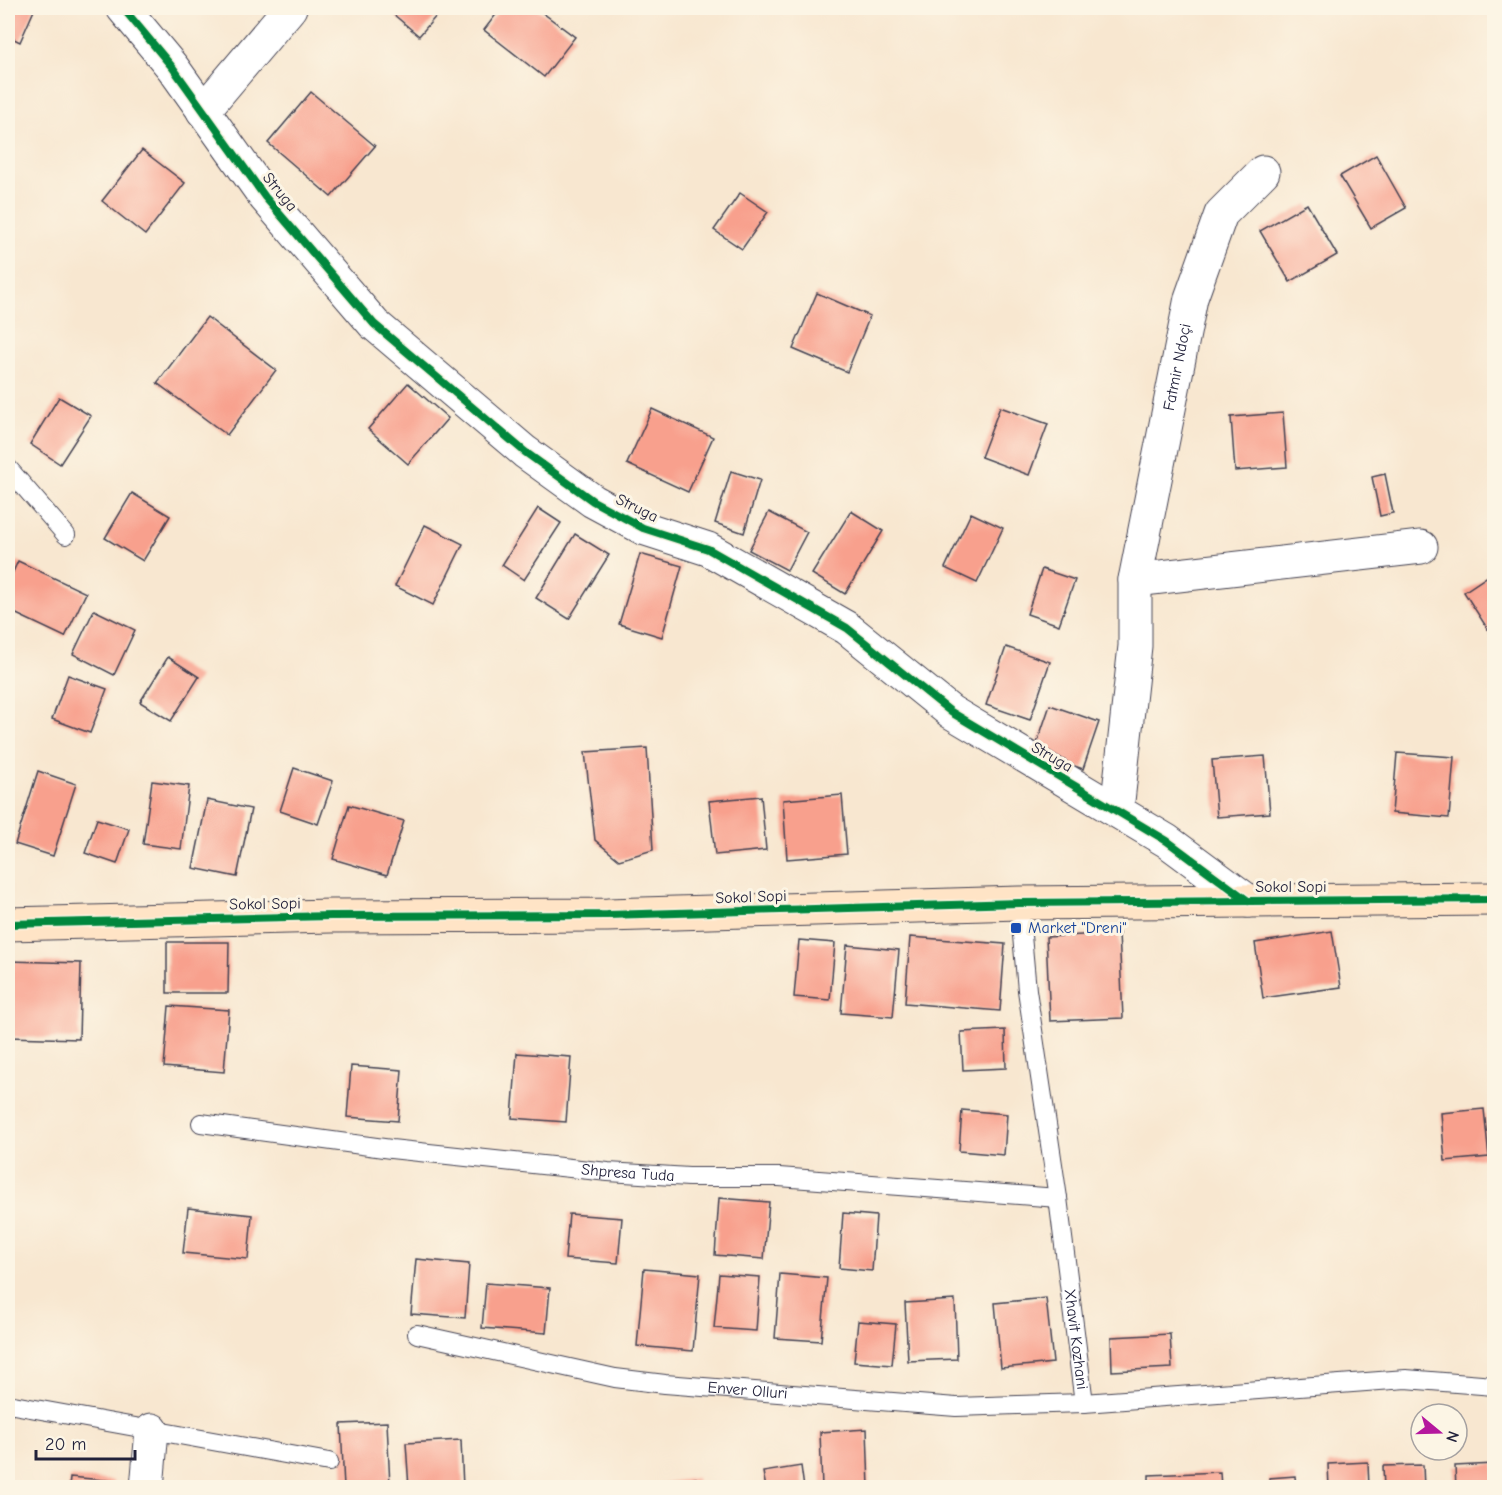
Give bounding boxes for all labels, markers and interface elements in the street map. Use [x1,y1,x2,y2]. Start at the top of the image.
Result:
street label: Struga [259,169,301,215]
street label: Fatmir Ndoçi [1160,322,1195,412]
street label: Struga [613,490,661,526]
street label: Struga [1028,738,1076,776]
street label: Sokol Sopi [1255,878,1327,896]
street label: Sokol Sopi [715,887,787,907]
street label: Sokol Sopi [229,894,301,914]
place label: Market "Dreni" [1028,919,1127,937]
marker: Market "Dreni" [1009,921,1023,935]
street label: Shpresa Tuda [580,1160,675,1185]
street label: Xhavit Kozhani [1061,1288,1091,1391]
street label: Enver Olluri [707,1378,788,1403]
north arrow [1409,1402,1469,1462]
scale bar [36,1423,135,1461]
text: N [1442,1429,1462,1444]
text: 20 m [45,1434,86,1455]

